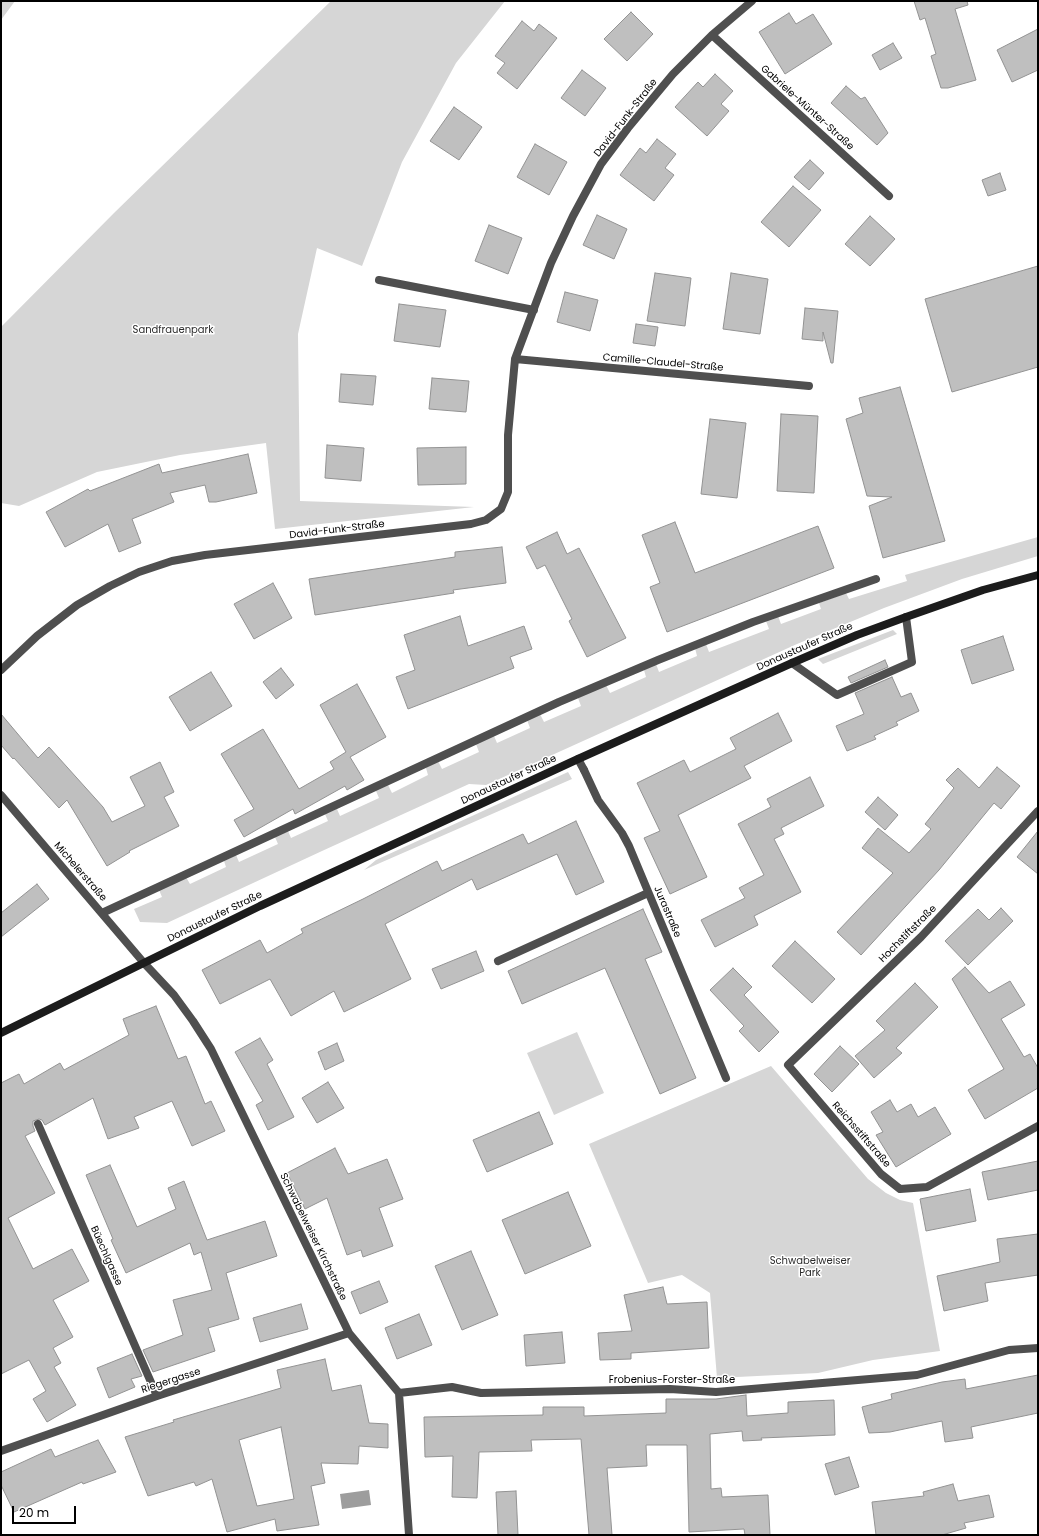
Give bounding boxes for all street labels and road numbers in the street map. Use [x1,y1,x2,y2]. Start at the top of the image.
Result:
street label: Gabriele-Münter-Straße [758,63,856,153]
street label: David-Funk-Straße [592,77,660,159]
street label: Camille-Claudel-Straße [602,352,724,374]
street label: David-Funk-Straße [289,518,385,542]
street label: Donaustaufer Straße [755,620,855,674]
street label: Donaustaufer Straße [459,753,559,807]
street label: Michelerstraße [51,840,109,904]
street label: Jurastraße [651,885,683,939]
street label: Donaustaufer Straße [166,889,264,945]
street label: Hochstiftstraße [877,903,939,965]
street label: Reichsstiftstraße [829,1100,893,1170]
street label: Schwabelweiser Kirchstraße [277,1171,349,1303]
street label: Büechlgasse [88,1224,124,1288]
street label: Riegergasse [140,1366,202,1396]
street label: Frobenius-Forster-Straße [609,1374,735,1386]

